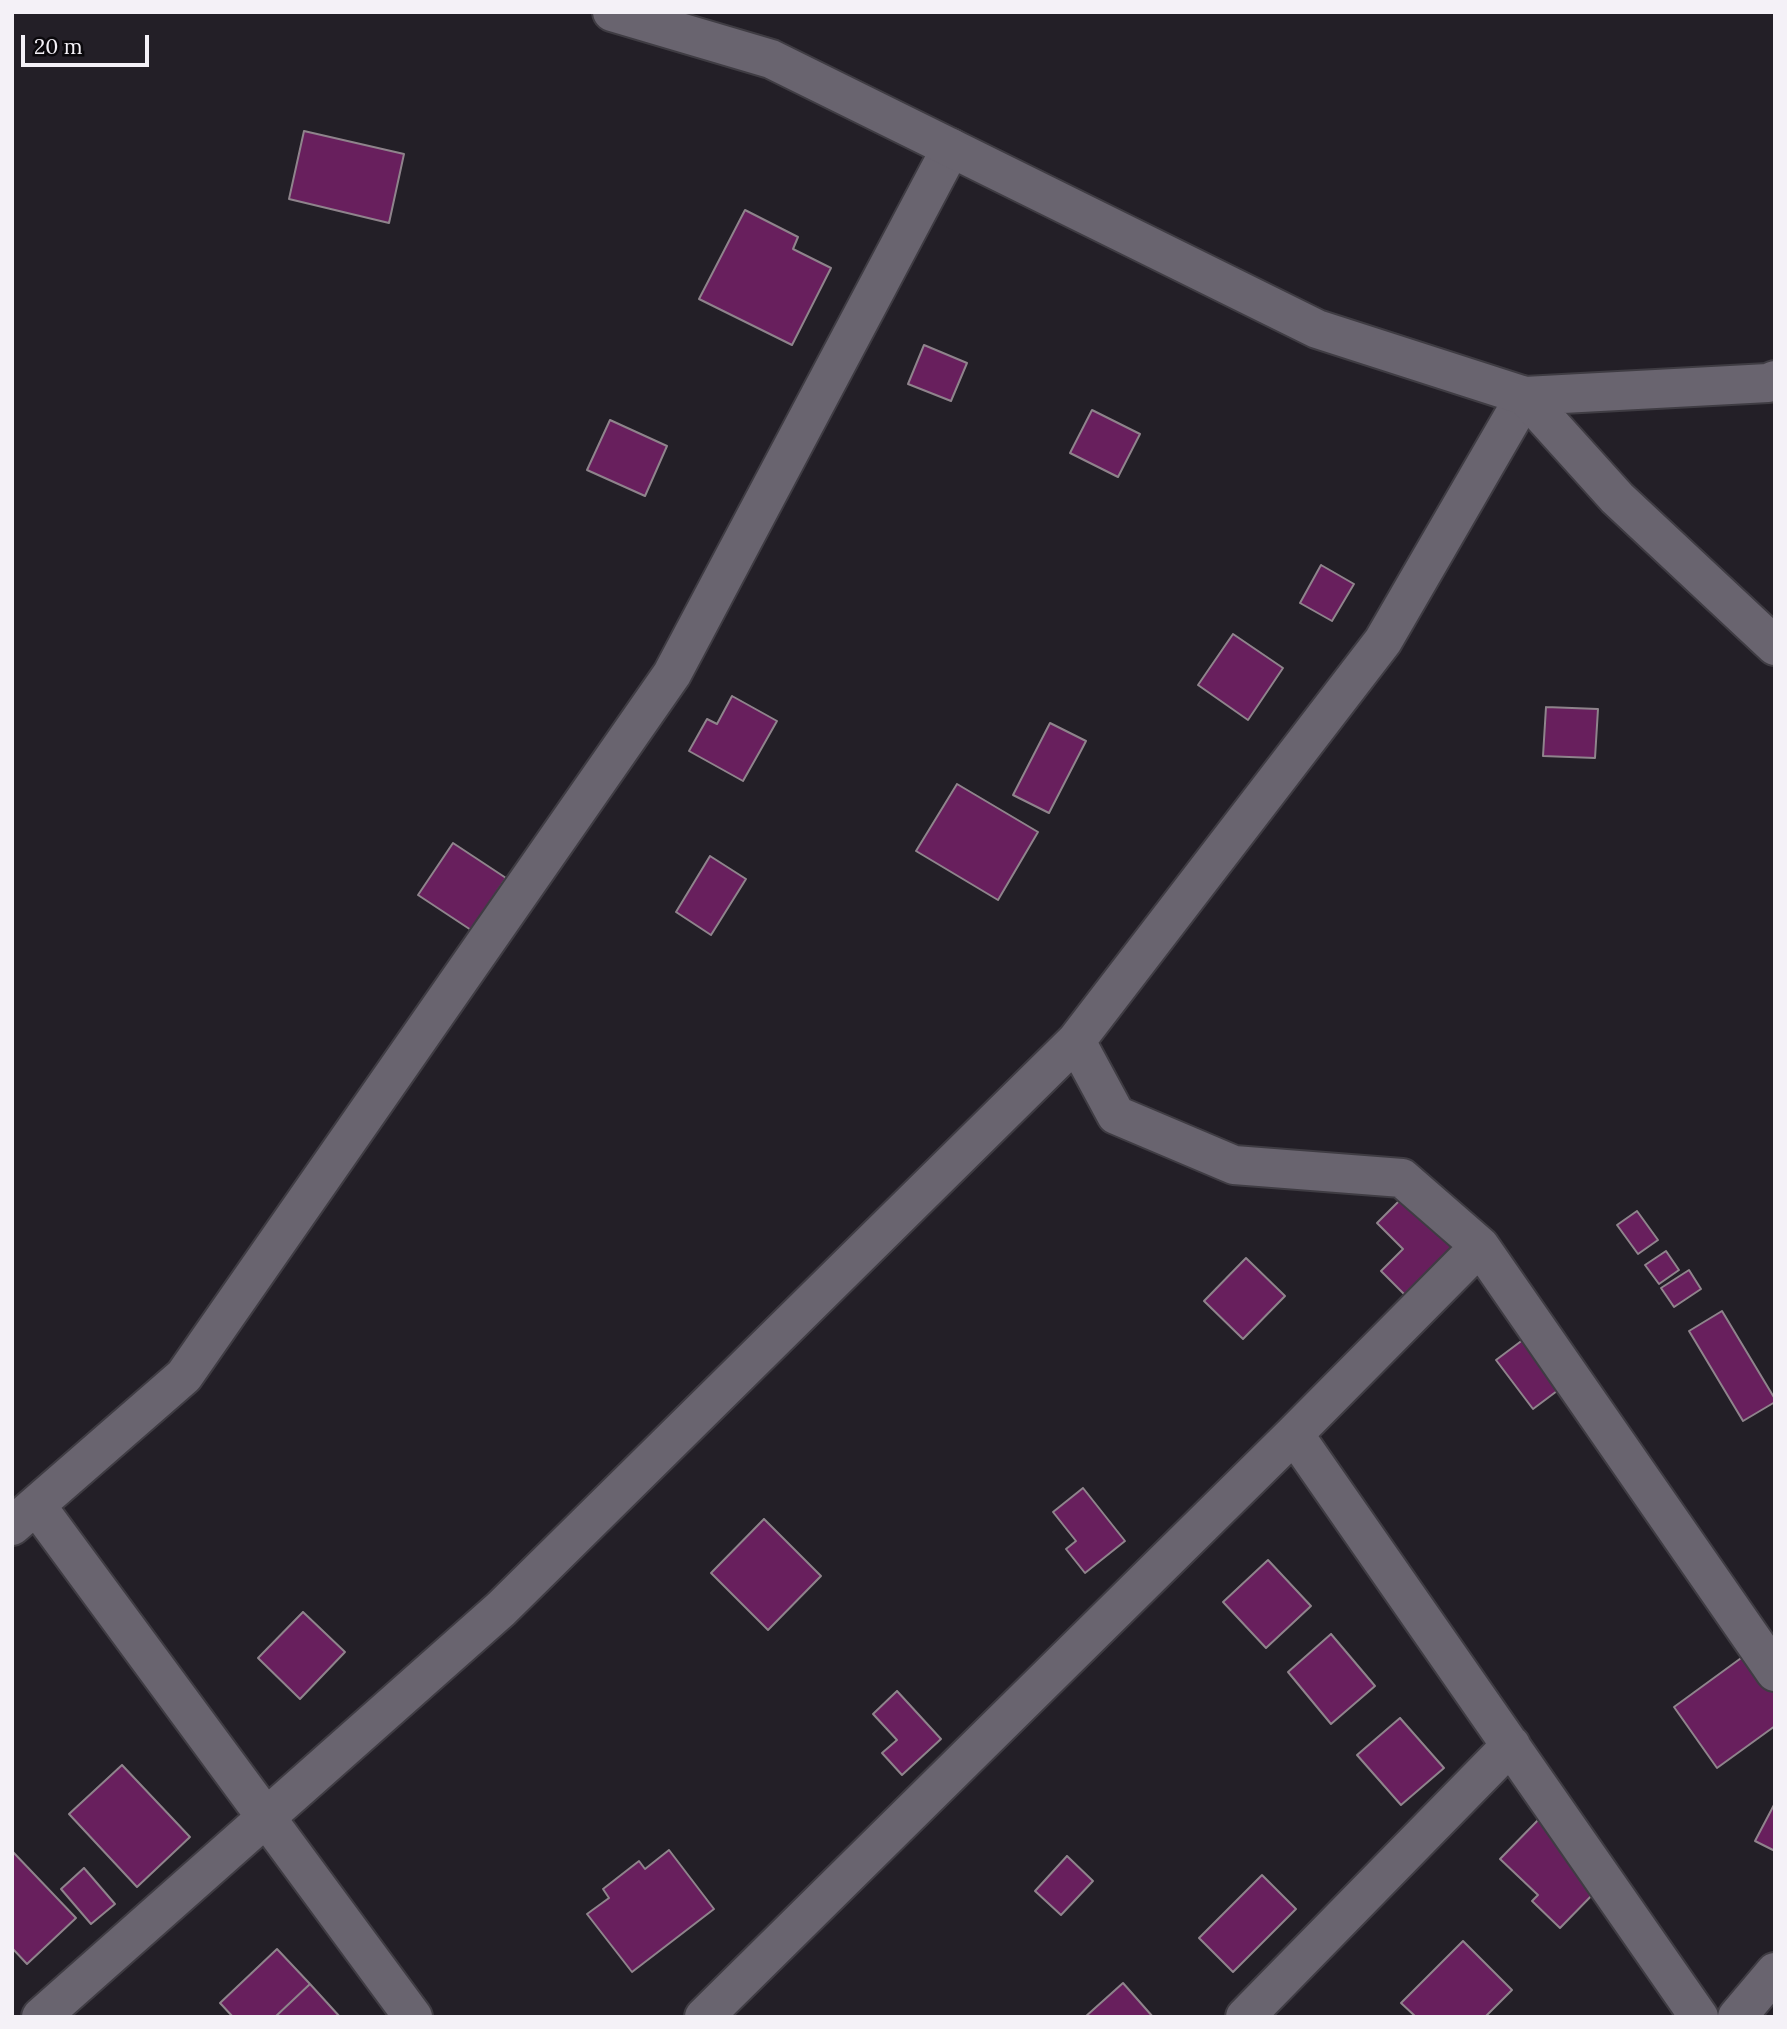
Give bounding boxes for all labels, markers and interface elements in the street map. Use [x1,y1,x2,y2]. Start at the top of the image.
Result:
scale bar [24,21,152,65]
text: 20 m [34,33,83,60]

